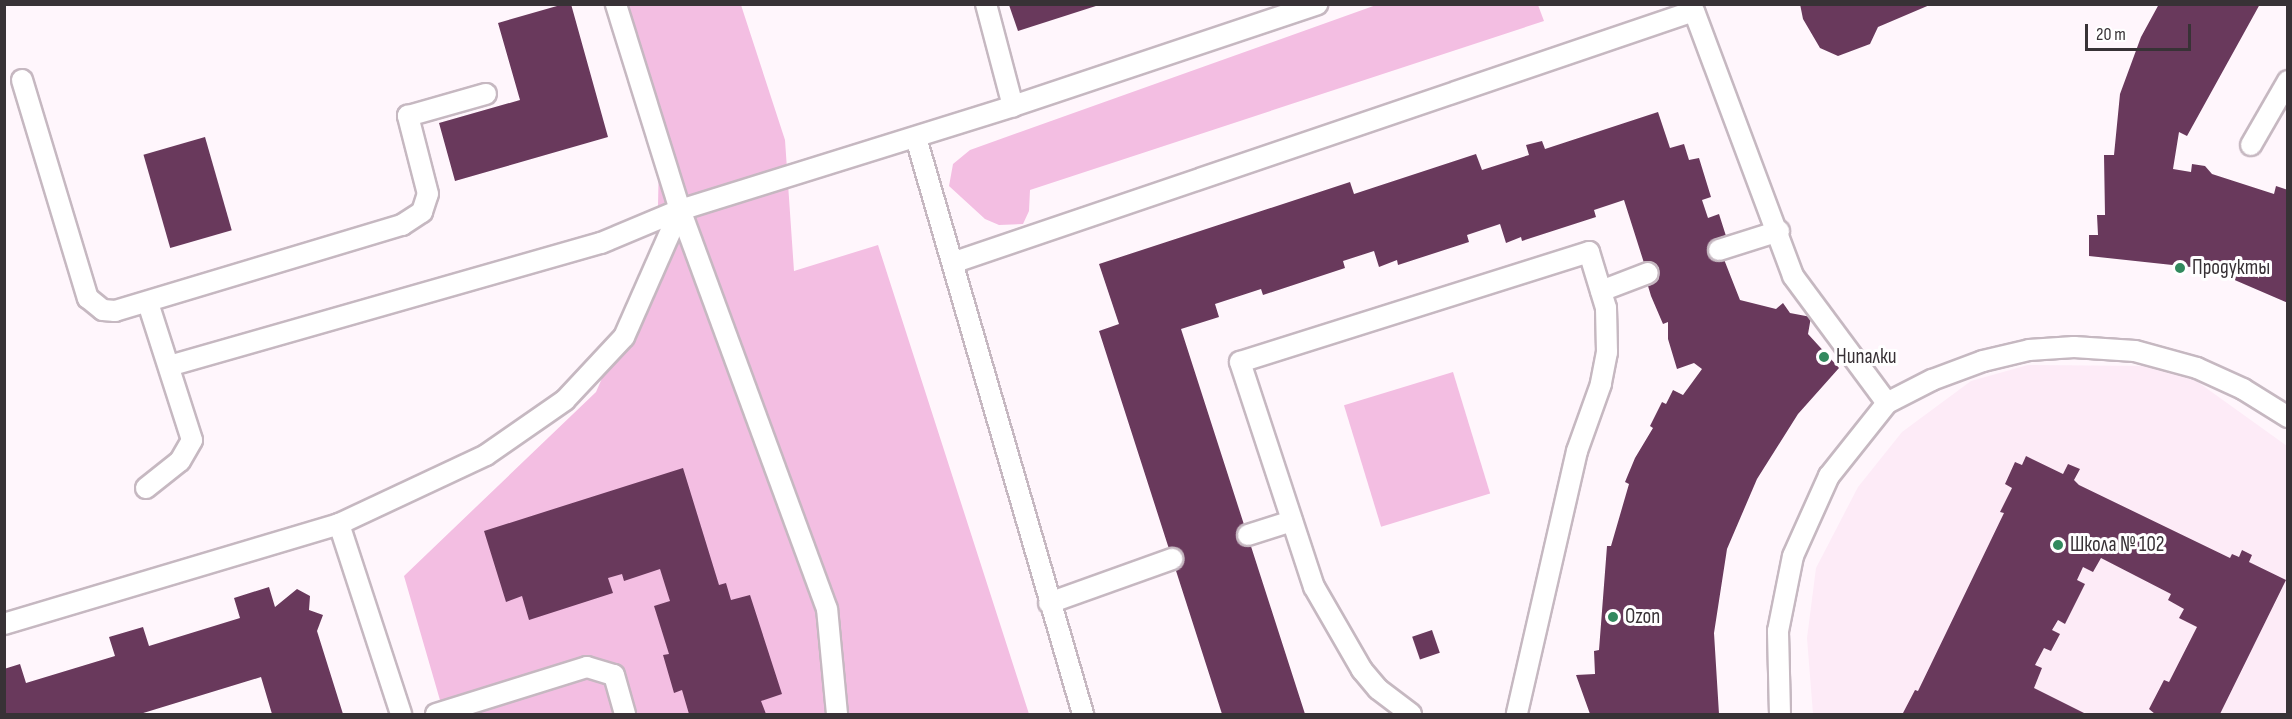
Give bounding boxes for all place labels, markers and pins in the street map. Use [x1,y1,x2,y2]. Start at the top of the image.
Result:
place label: Продукты [2192,255,2270,281]
marker: Продукты [2173,261,2187,275]
place label: Нипалки [1836,344,1897,370]
marker: Нипалки [1817,350,1831,364]
place label: Школа № 102 [2070,532,2164,558]
marker: Школа № 102 [2051,538,2065,552]
place label: Ozon [1625,604,1660,630]
marker: Ozon [1606,610,1620,624]

